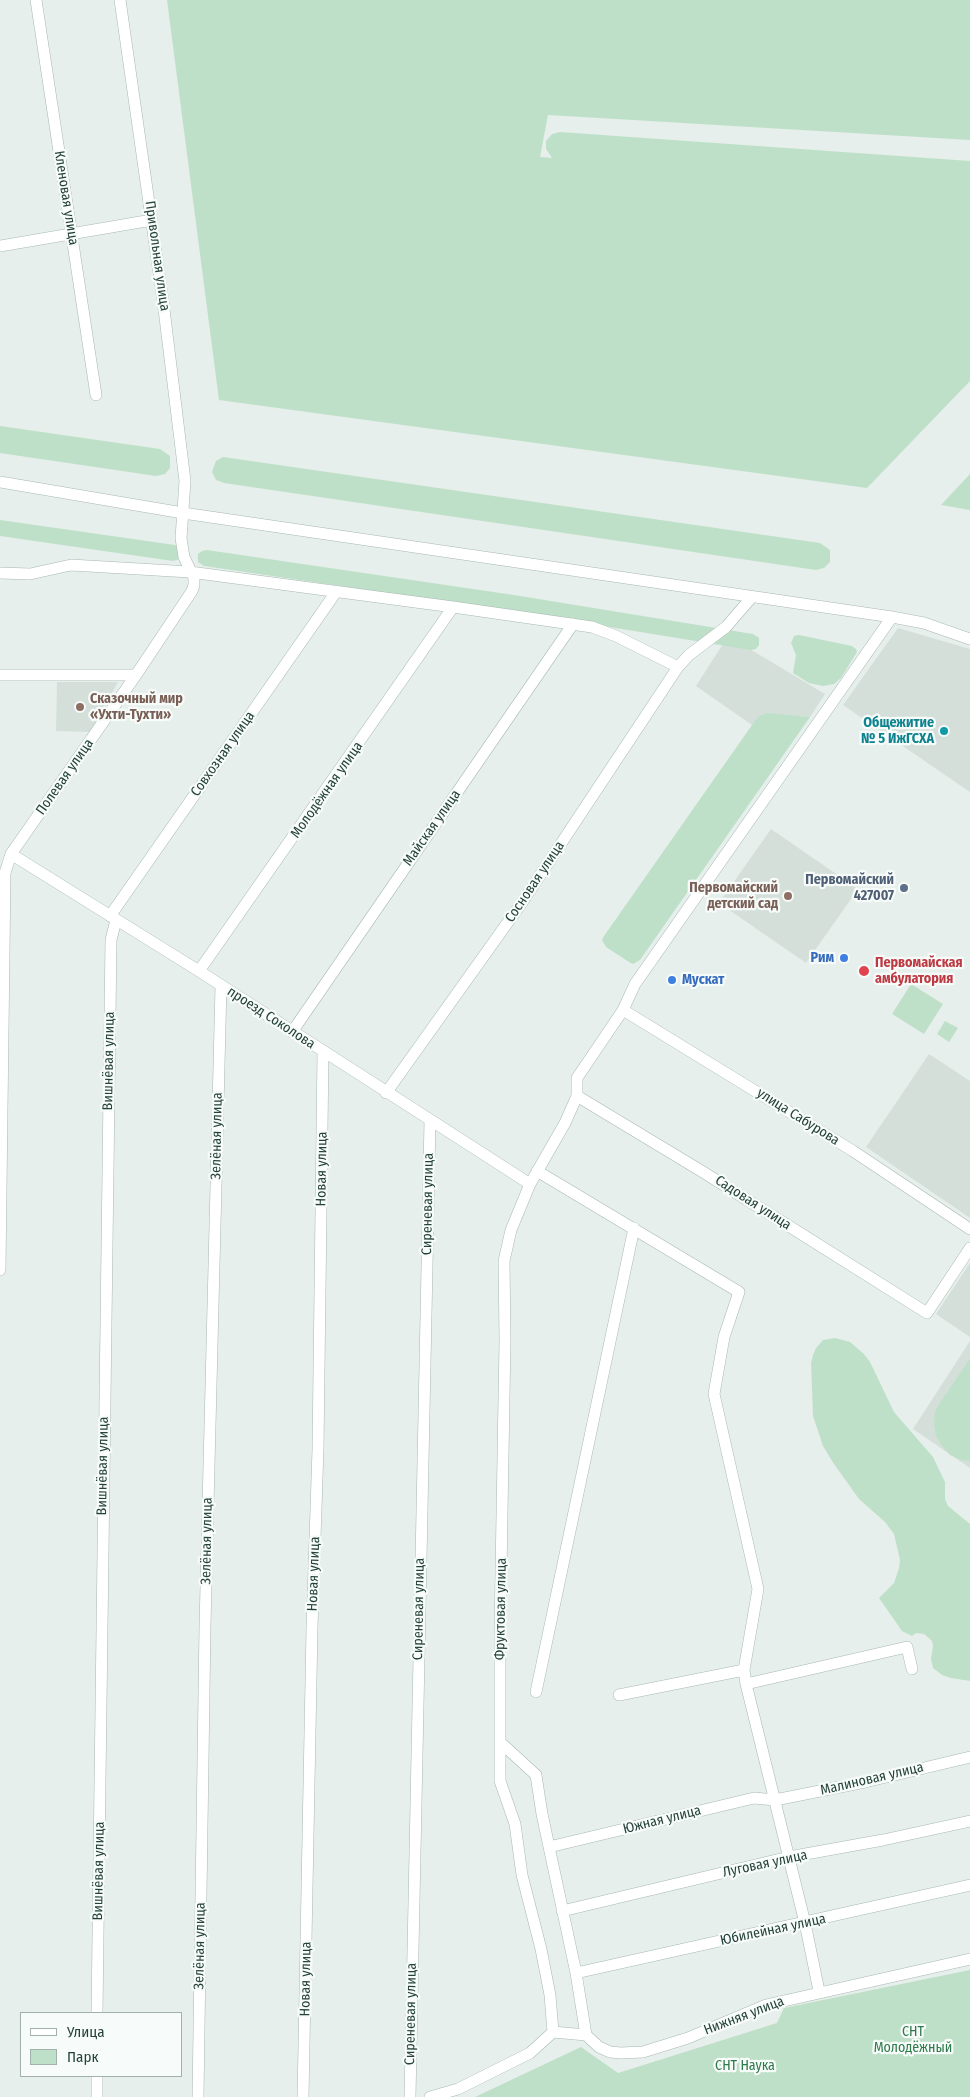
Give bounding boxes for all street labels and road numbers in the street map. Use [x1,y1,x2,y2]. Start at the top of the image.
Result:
street label: Кленовая улица [50,150,82,246]
street label: Привольная улица [141,200,173,312]
street label: Совхозная улица [187,708,259,800]
street label: Полевая улица [33,736,97,818]
street label: Молодёжная улица [287,738,367,842]
street label: Майская улица [400,787,464,869]
street label: Сосновая улица [502,838,568,926]
street label: проезд Соколова [224,983,318,1053]
street label: Вишнёвая улица [100,1012,118,1110]
street label: улица Сабурова [754,1085,842,1149]
street label: Зелёная улица [208,1092,226,1180]
street label: Новая улица [313,1131,331,1207]
street label: Сиреневая улица [419,1153,437,1255]
street label: Садовая улица [712,1172,794,1234]
street label: Вишнёвая улица [94,1417,112,1515]
street label: Зелёная улица [198,1497,216,1585]
street label: Новая улица [304,1536,324,1612]
street label: Сиреневая улица [410,1558,428,1660]
street label: Фруктовая улица [492,1558,510,1660]
street label: Малиновая улица [819,1759,925,1799]
street label: Южная улица [621,1802,703,1838]
street label: Вишнёвая улица [90,1822,108,1920]
street label: Луговая улица [721,1847,809,1881]
street label: Зелёная улица [191,1902,209,1990]
street label: Юбилейная улица [719,1911,827,1949]
street label: Новая улица [297,1941,315,2017]
street label: Сиреневая улица [402,1963,420,2065]
street label: Нижняя улица [701,1993,787,2039]

